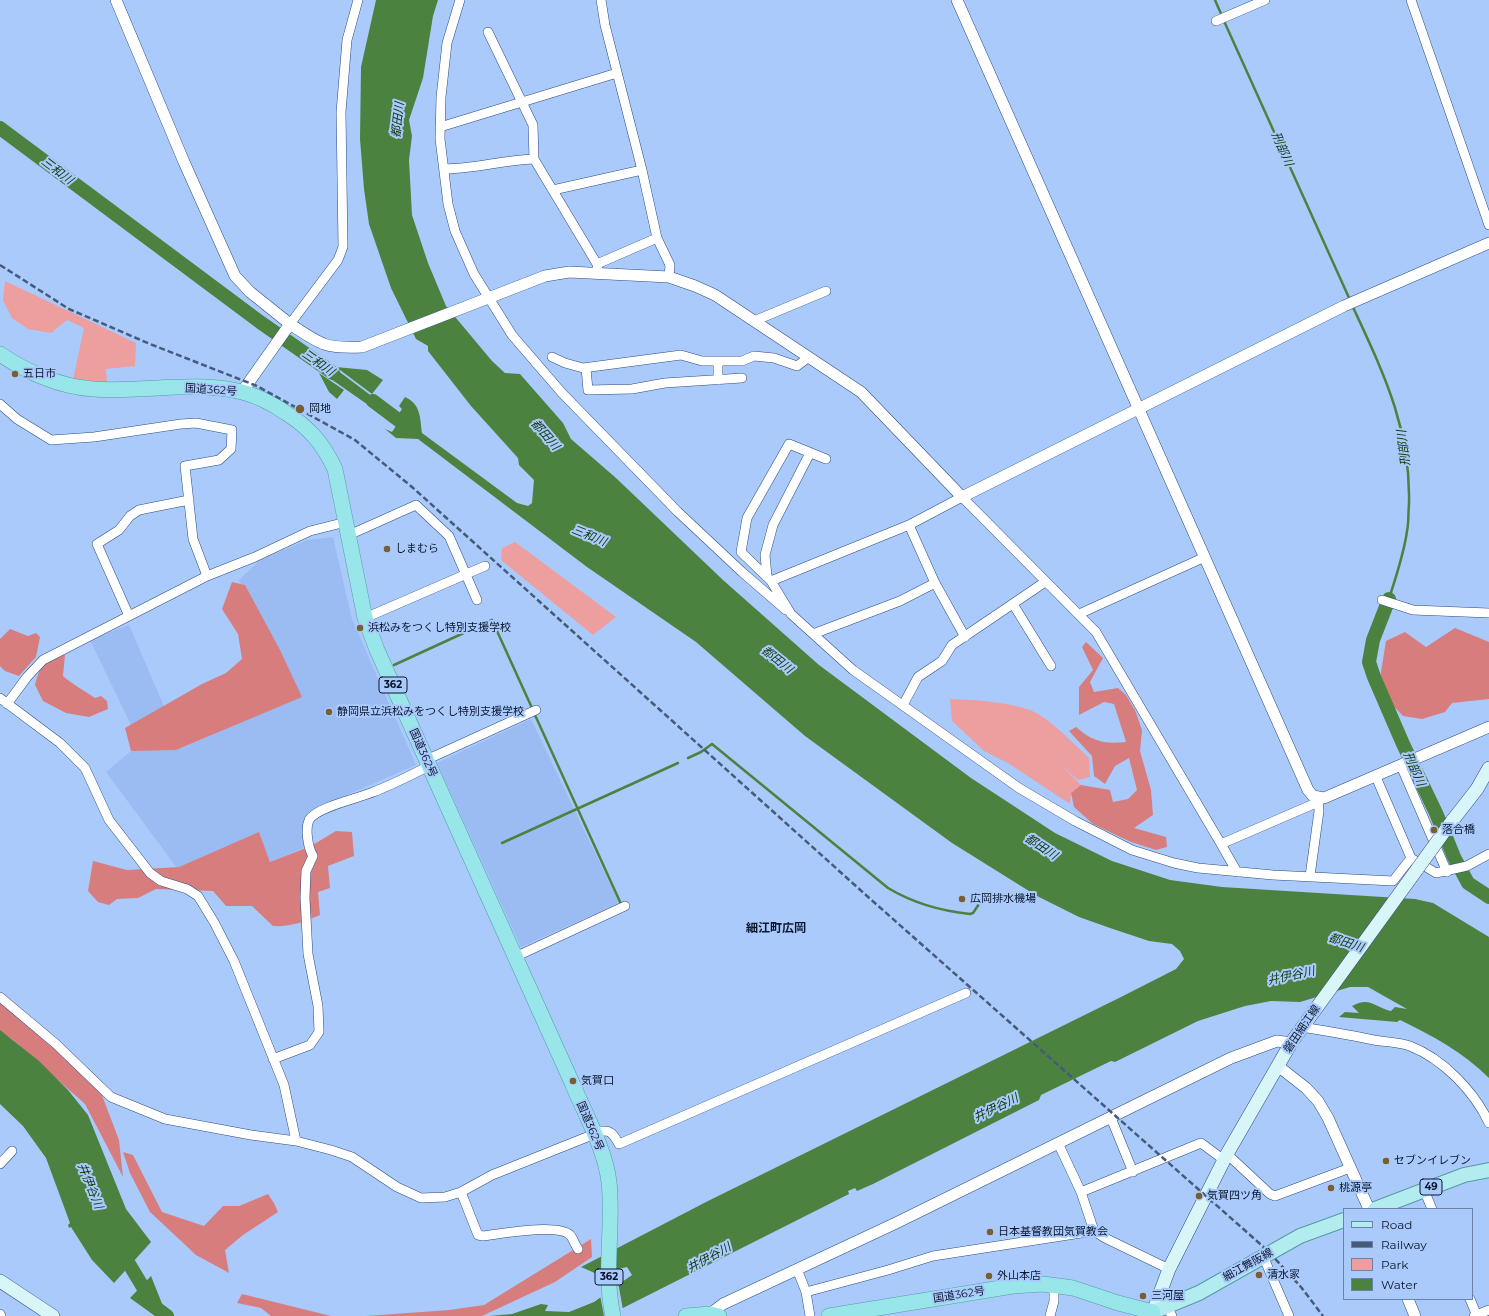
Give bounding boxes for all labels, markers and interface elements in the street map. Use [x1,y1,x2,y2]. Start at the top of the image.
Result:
water label: 都田川 [389,101,407,139]
water label: 刑部川 [1268,130,1296,168]
water label: 三和川 [38,154,76,188]
water label: 三和川 [299,347,337,379]
place label: 五日市 [23,367,56,381]
marker: 五日市 [10,369,20,379]
street label: 国道362号 [185,382,237,398]
place label: 岡地 [309,402,331,416]
marker: 岡地 [294,403,306,415]
water label: 都田川 [528,417,562,453]
water label: 刑部川 [1395,429,1413,467]
water label: 三和川 [570,523,608,549]
place label: しまむら [395,542,439,556]
marker: しまむら [382,544,392,554]
place label: 浜松みをつくし特別支援学校 [368,621,511,635]
marker: 浜松みをつくし特別支援学校 [355,623,365,633]
water label: 都田川 [758,643,796,677]
road number: 362 [379,677,407,693]
place label: 静岡県立浜松みをつくし特別支援学校 [337,705,524,719]
marker: 静岡県立浜松みをつくし特別支援学校 [324,707,334,717]
street label: 国道362号 [406,726,440,780]
water label: 刑部川 [1400,750,1428,788]
place label: 落合橋 [1442,823,1475,837]
marker: 落合橋 [1429,825,1439,835]
water label: 都田川 [1022,831,1060,863]
place label: 広岡排水機場 [970,892,1036,906]
marker: 広岡排水機場 [957,894,967,904]
district label: 細江町広岡 [746,921,806,935]
water label: 都田川 [1327,931,1365,955]
water label: 井伊谷川 [1266,964,1316,988]
street label: 磐田細江線 [1281,1003,1323,1055]
place label: 気賀口 [581,1074,614,1088]
marker: 気賀口 [568,1076,578,1086]
water label: 井伊谷川 [971,1091,1021,1125]
street label: 国道362号 [574,1099,606,1153]
place label: セブンイレブン [1394,1154,1471,1168]
marker: セブンイレブン [1381,1156,1391,1166]
water label: 井伊谷川 [74,1161,106,1211]
road number: 49 [1420,1179,1442,1195]
place label: 桃源亭 [1339,1181,1372,1195]
marker: 桃源亭 [1326,1183,1336,1193]
place label: 気賀四ツ角 [1207,1189,1262,1203]
marker: 気賀四ツ角 [1194,1191,1204,1201]
legend [1343,1208,1473,1300]
text: Road [1381,1217,1412,1232]
place label: 日本基督教団気賀教会 [998,1225,1108,1239]
marker: 日本基督教団気賀教会 [985,1227,995,1237]
text: Railway [1381,1237,1427,1252]
water label: 井伊谷川 [685,1240,733,1276]
street label: 細江舞阪線 [1221,1246,1275,1284]
text: Park [1381,1257,1408,1272]
place label: 清水家 [1267,1268,1300,1282]
road number: 362 [595,1269,623,1285]
place label: 外山本店 [997,1269,1041,1283]
marker: 清水家 [1254,1270,1264,1280]
marker: 外山本店 [984,1271,994,1281]
text: Water [1381,1277,1417,1292]
street label: 国道362号 [932,1284,986,1306]
place label: 三河屋 [1151,1289,1184,1303]
marker: 三河屋 [1138,1291,1148,1301]

